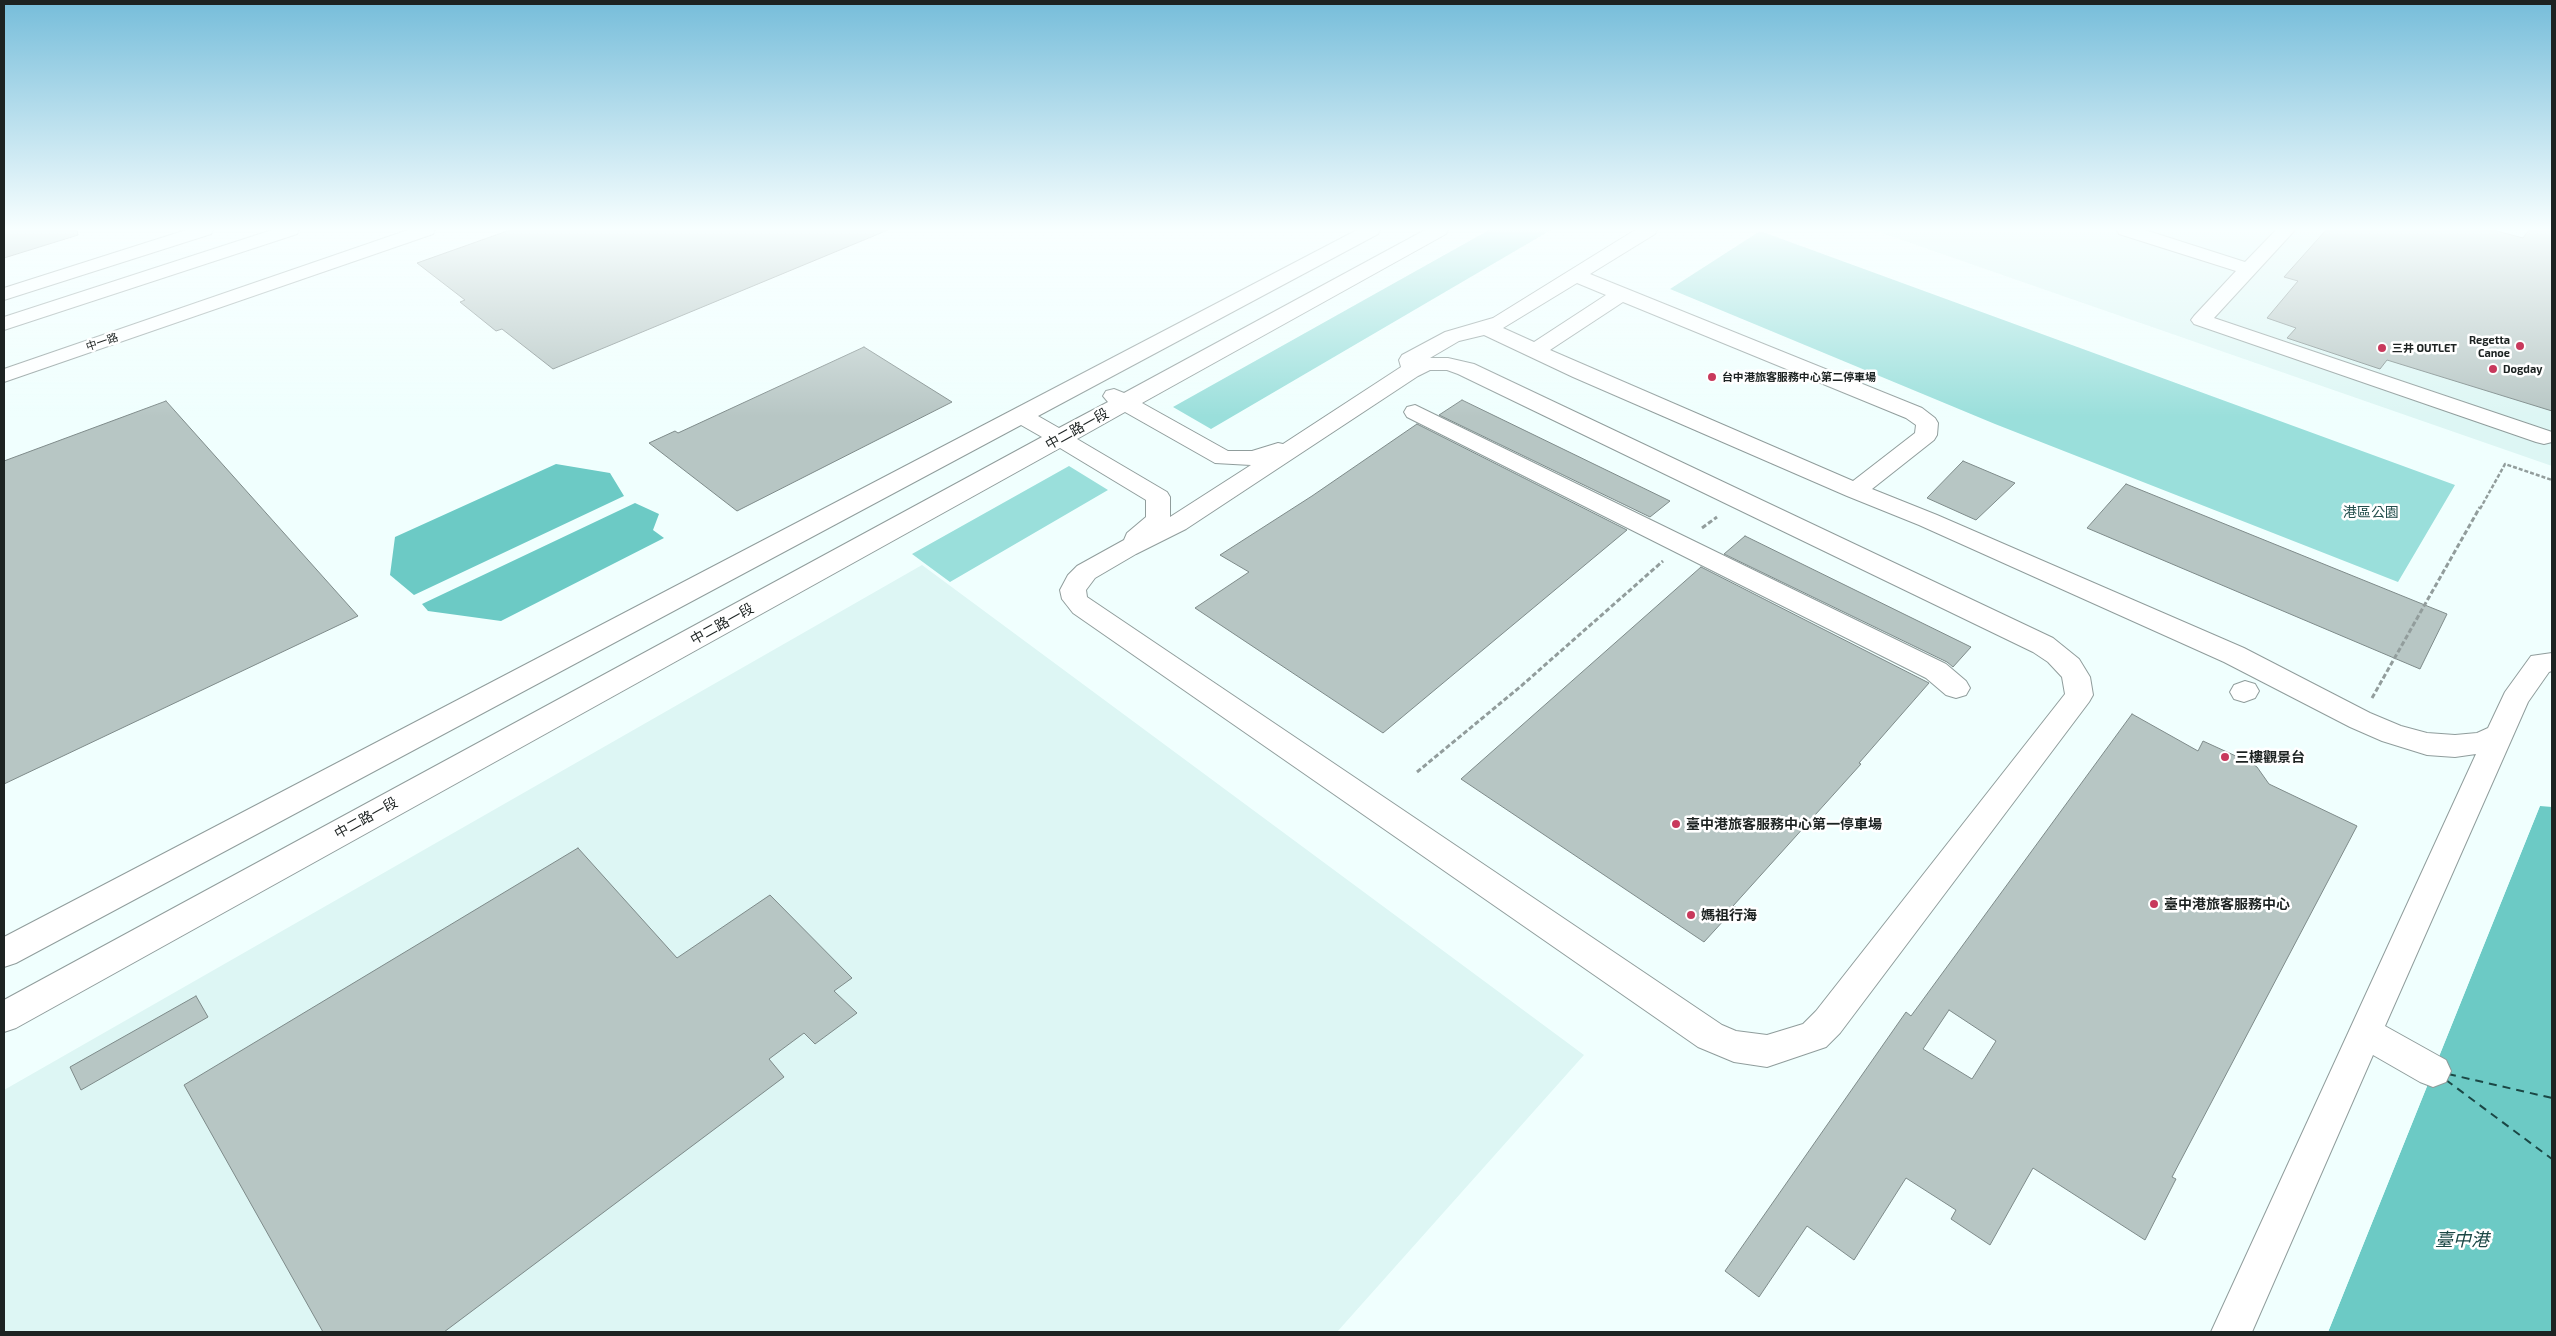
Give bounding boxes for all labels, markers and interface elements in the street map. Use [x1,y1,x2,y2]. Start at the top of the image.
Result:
street label: 中一路 [84,330,120,354]
place label: Regetta Canoe [2469,333,2510,359]
marker: Regetta Canoe [2514,340,2526,352]
place label: 三井 OUTLET [2392,341,2457,355]
marker: 三井 OUTLET [2376,342,2388,354]
place label: Dogday [2503,362,2542,376]
marker: Dogday [2487,363,2499,375]
place label: 台中港旅客服務中心第二停車場 [1722,370,1876,384]
marker: 台中港旅客服務中心第二停車場 [1706,371,1718,383]
street label: 中二路一段 [1042,405,1112,453]
park label: 港區公園 [2343,504,2399,520]
street label: 中二路一段 [687,600,757,648]
place label: 三樓觀景台 [2235,749,2305,765]
marker: 三樓觀景台 [2219,751,2231,763]
street label: 中二路一段 [331,794,401,842]
place label: 臺中港旅客服務中心第一停車場 [1686,816,1882,832]
marker: 臺中港旅客服務中心第一停車場 [1670,818,1682,830]
place label: 臺中港旅客服務中心 [2164,896,2290,912]
marker: 臺中港旅客服務中心 [2148,898,2160,910]
place label: 媽祖行海 [1701,907,1757,923]
marker: 媽祖行海 [1685,909,1697,921]
water label: 臺中港 [2435,1229,2489,1251]

